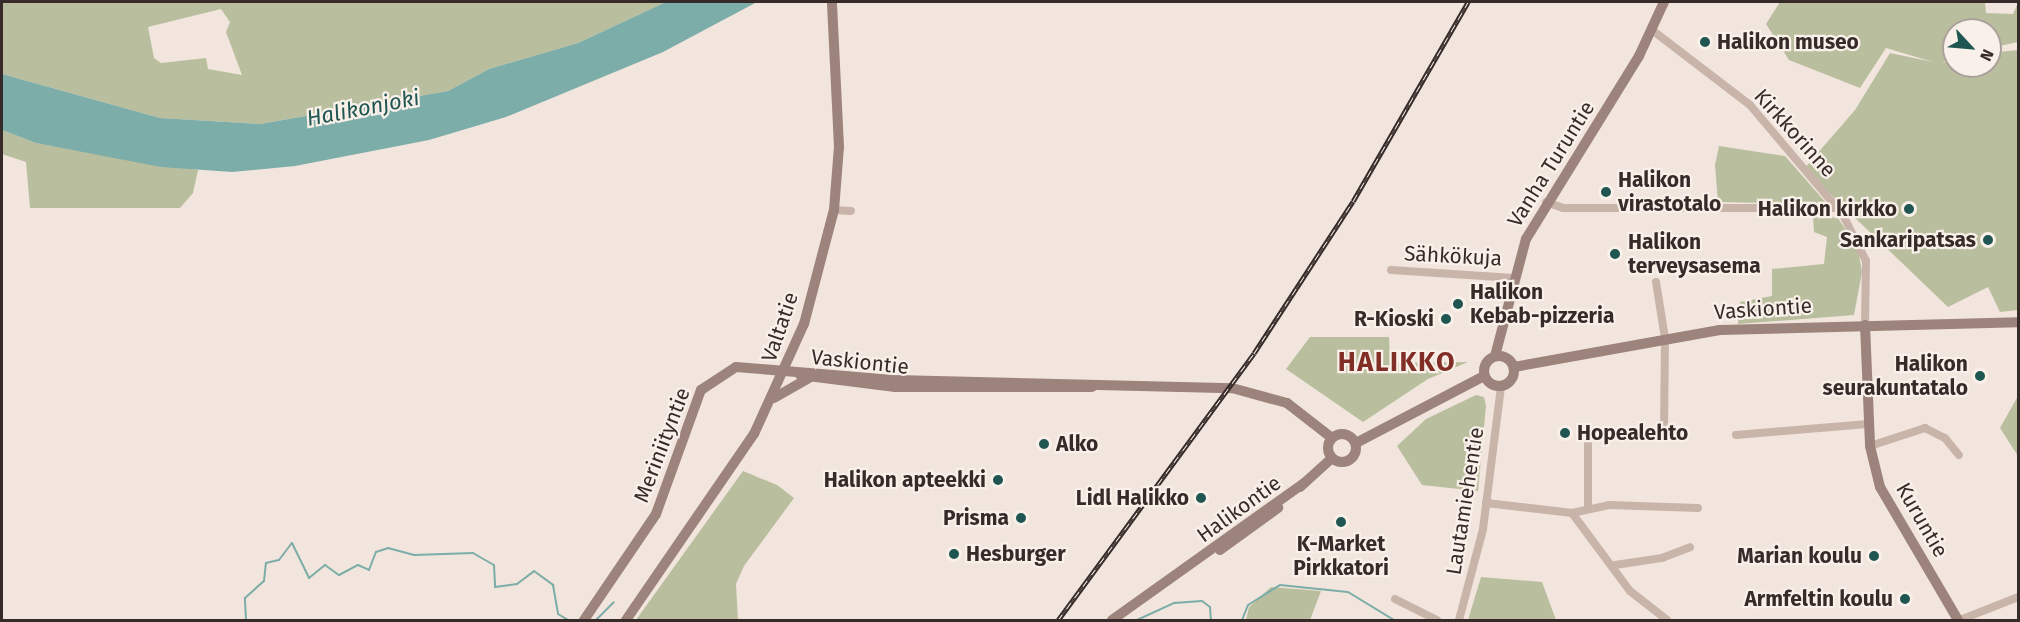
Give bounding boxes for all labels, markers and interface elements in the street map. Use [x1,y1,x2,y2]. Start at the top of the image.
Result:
north arrow [1942,18,2002,78]
place label: Halikon museo [1717,29,1859,55]
marker: Halikon museo [1698,35,1712,49]
text: N [1976,46,1998,64]
water label: Halikonjoki [304,84,422,132]
street label: Kirkkorinne [1749,84,1841,182]
street label: Vanha Turuntie [1502,96,1600,232]
place label: Halikon virastotalo [1618,167,1721,217]
marker: Halikon virastotalo [1599,185,1613,199]
place label: Halikon kirkko [1758,196,1897,222]
marker: Halikon kirkko [1902,202,1916,216]
place label: Sankaripatsas [1840,227,1976,253]
place label: Halikon terveysasema [1628,229,1761,279]
marker: Sankaripatsas [1981,233,1995,247]
street label: Sähkökuja [1403,241,1503,271]
marker: Halikon terveysasema [1606,245,1624,263]
place label: Halikon Kebab-pizzeria [1470,279,1614,329]
street label: Valtatie [756,289,804,365]
street label: Vaskiontie [1713,293,1813,325]
marker: Halikon Kebab-pizzeria [1451,297,1465,311]
place label: R-Kioski [1354,306,1434,332]
marker: R-Kioski [1439,312,1453,326]
street label: Vaskiontie [810,344,910,380]
district label: HALIKKO [1338,347,1456,379]
place label: Halikon seurakuntatalo [1823,351,1968,401]
marker: Halikon seurakuntatalo [1973,369,1987,383]
street label: Meriniityntie [629,384,695,506]
place label: Hopealehto [1577,420,1688,446]
street label: Lautamiehentie [1441,425,1489,577]
marker: Hopealehto [1558,426,1572,440]
place label: Alko [1056,431,1098,457]
marker: Alko [1037,437,1051,451]
place label: Halikon apteekki [824,467,986,493]
street label: Halikontie [1192,470,1286,548]
marker: Halikon apteekki [991,473,1005,487]
street label: Kuruntie [1891,478,1953,562]
place label: Lidl Halikko [1076,485,1189,511]
marker: Lidl Halikko [1194,491,1208,505]
place label: Prisma [943,505,1009,531]
marker: Prisma [1014,511,1028,525]
marker: K-Market Pirkkatori [1334,515,1348,529]
place label: K-Market Pirkkatori [1293,531,1389,581]
place label: Hesburger [966,541,1066,567]
place label: Marian koulu [1737,543,1862,569]
marker: Hesburger [947,547,961,561]
marker: Marian koulu [1867,549,1881,563]
place label: Armfeltin koulu [1744,586,1893,612]
marker: Armfeltin koulu [1898,592,1912,606]

